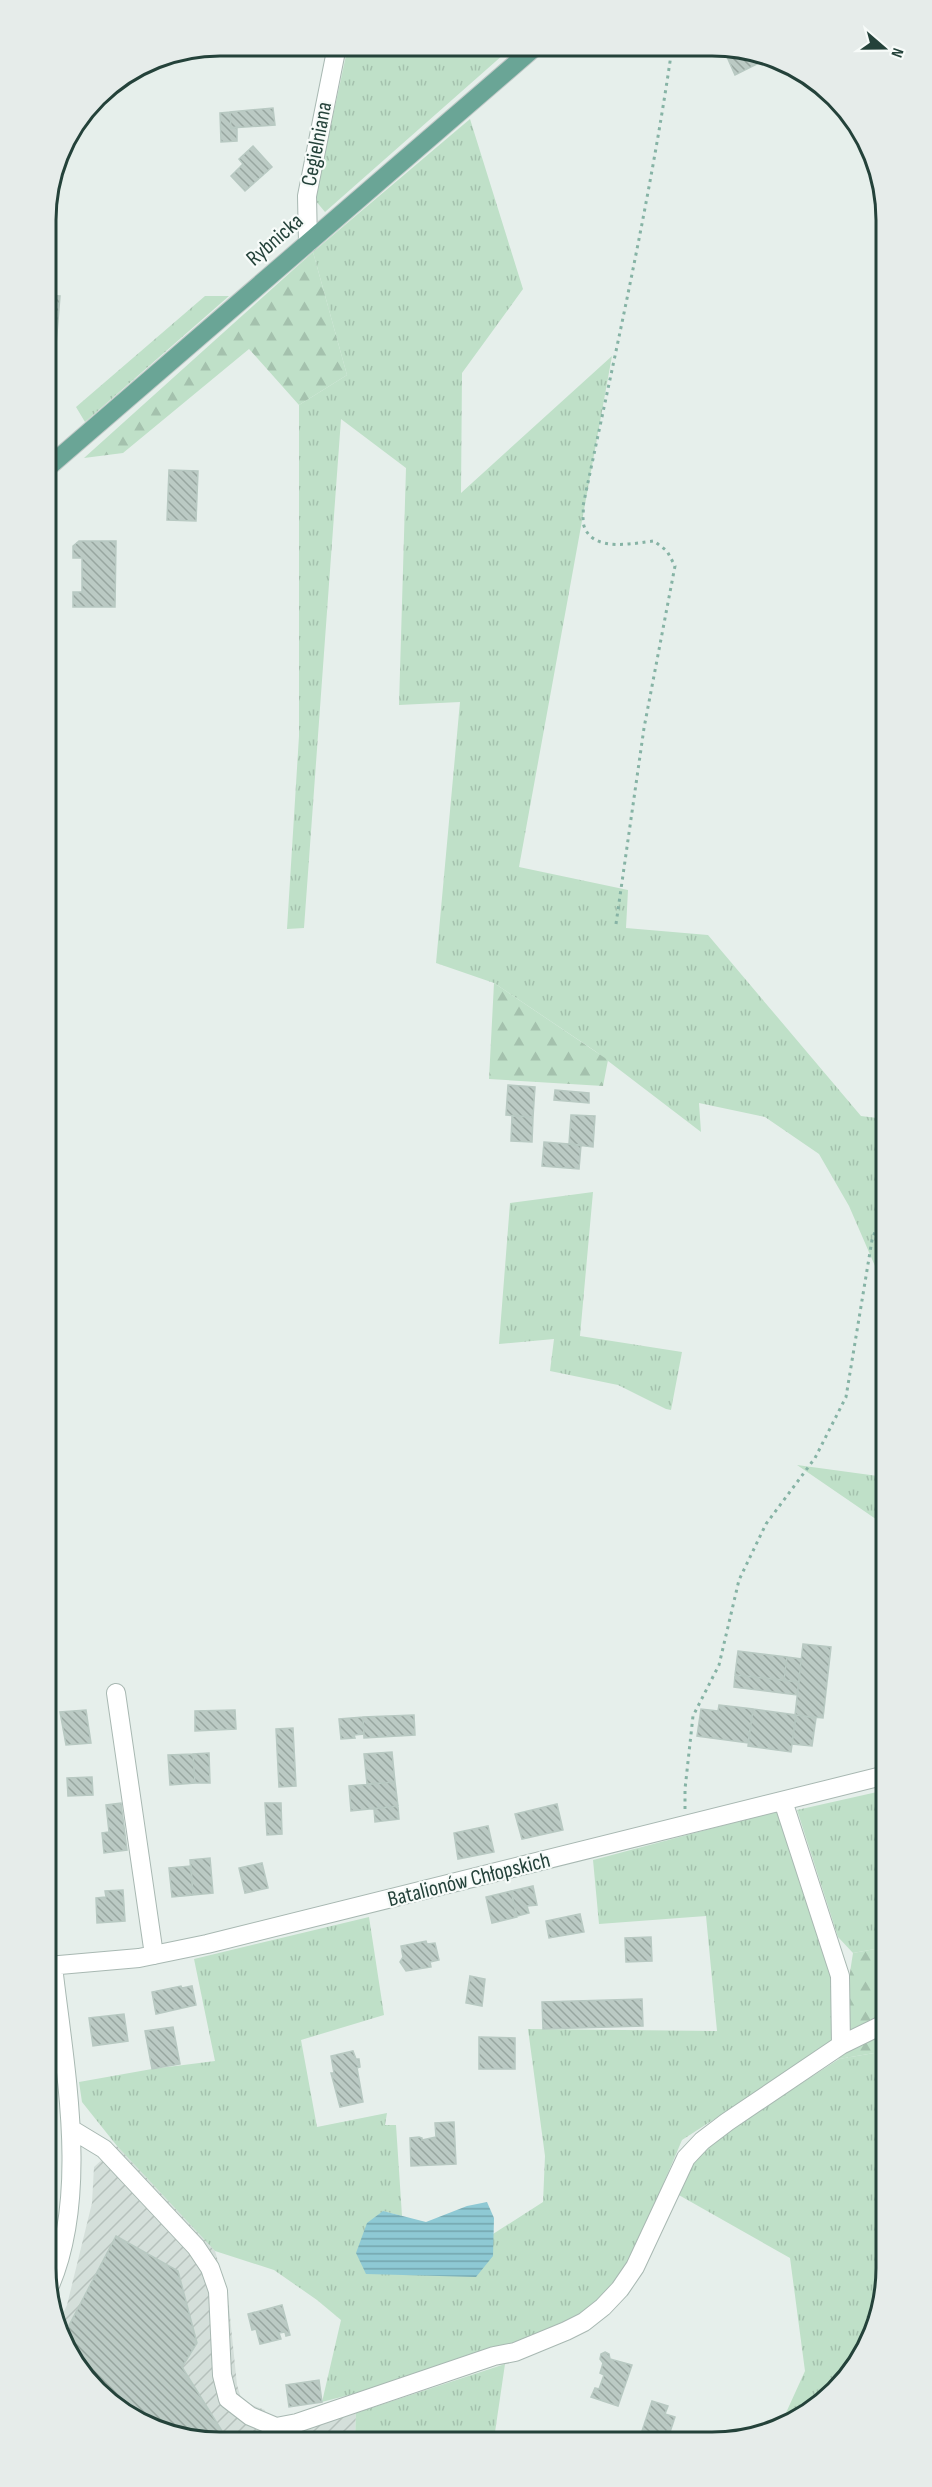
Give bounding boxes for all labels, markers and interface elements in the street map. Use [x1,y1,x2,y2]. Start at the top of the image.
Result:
north arrow [854,18,914,78]
text: N [886,45,907,60]
street label: Cegielniana [296,100,338,188]
street label: Rybnicka [241,208,309,272]
street label: Batalionów Chłopskich [385,1847,553,1913]

